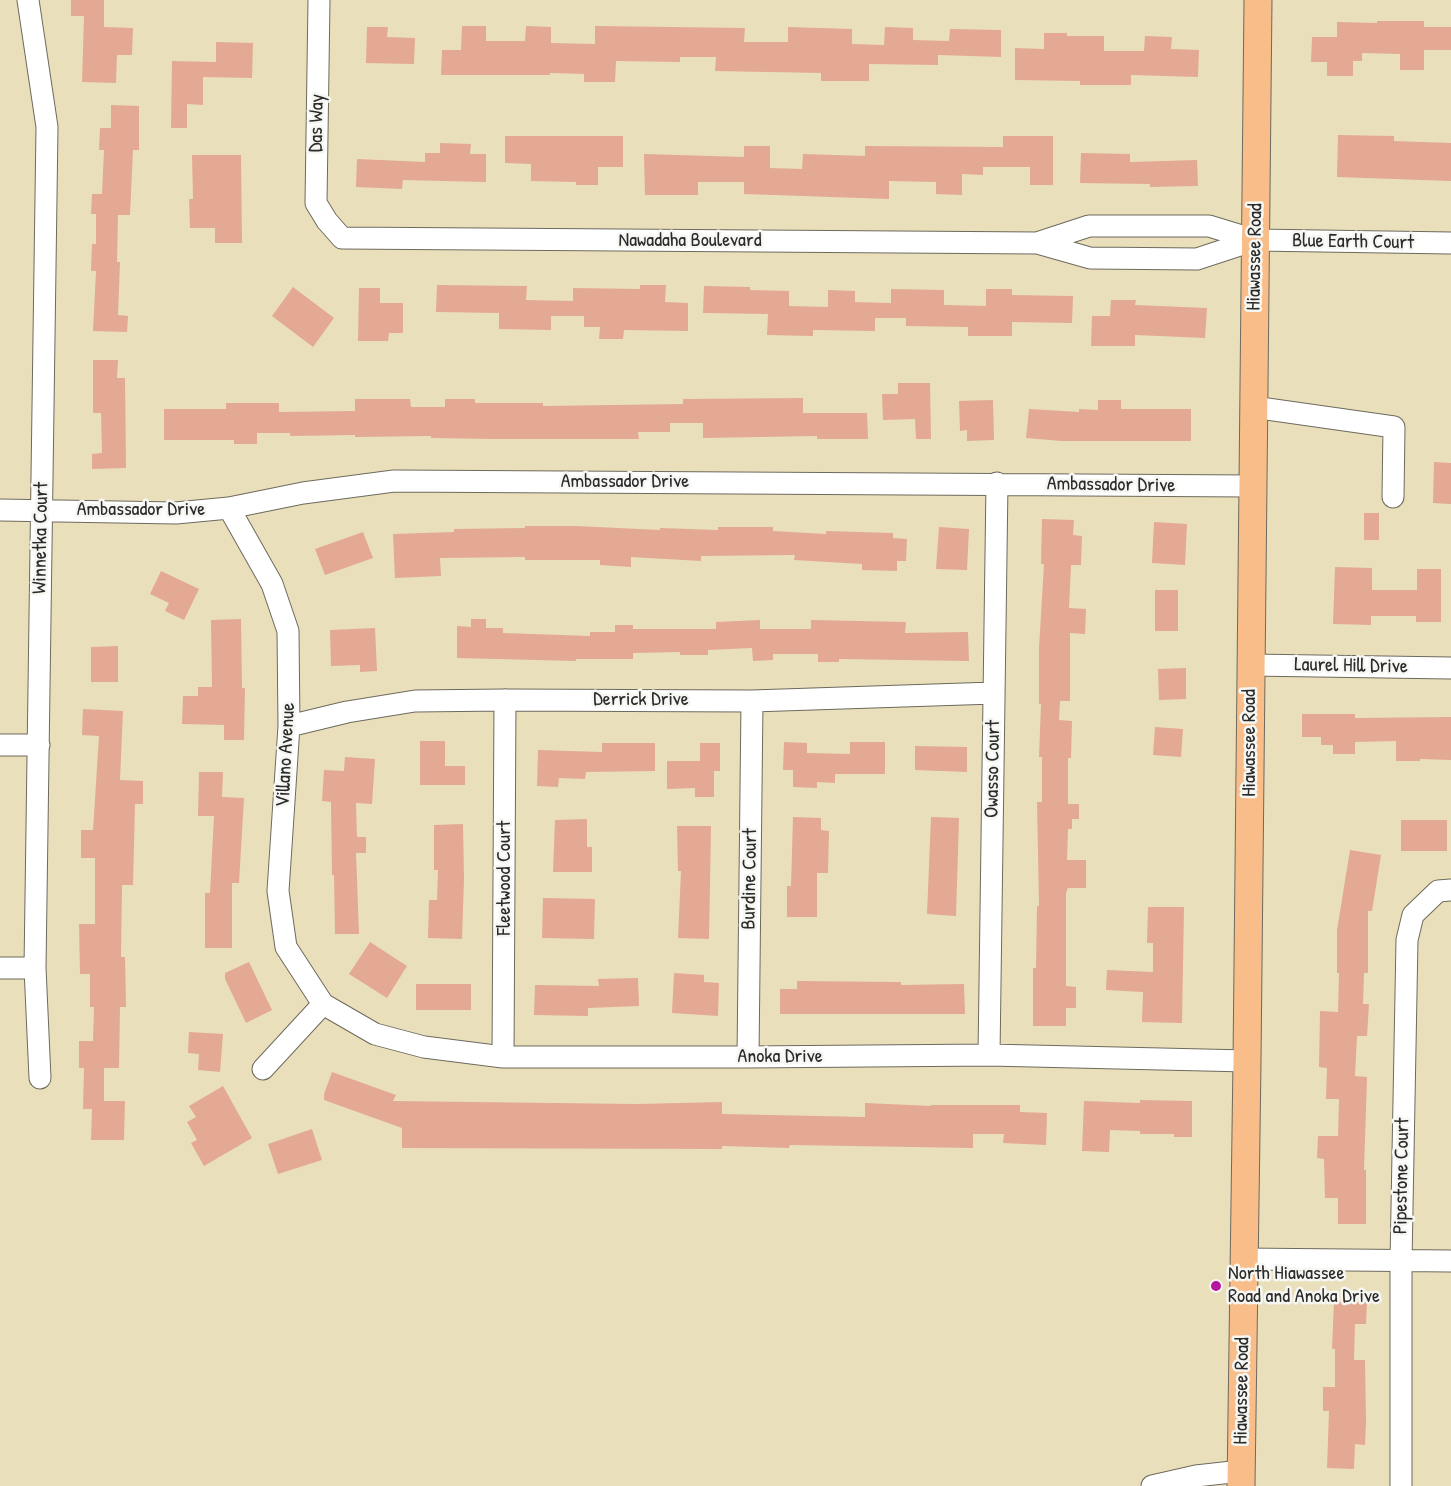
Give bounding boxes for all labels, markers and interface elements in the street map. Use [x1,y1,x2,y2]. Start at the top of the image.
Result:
street label: Das Way [304,94,330,152]
street label: Hiawassee Road [1242,203,1268,311]
street label: Nawadaha Boulevard [619,229,761,253]
street label: Blue Earth Court [1292,229,1414,255]
street label: Ambassador Drive [561,470,689,494]
street label: Ambassador Drive [1047,472,1175,498]
street label: Winnetka Court [28,482,54,594]
street label: Ambassador Drive [77,498,205,522]
street label: Laurel Hill Drive [1294,653,1408,679]
street label: Derrick Drive [593,688,689,712]
street label: Hiawassee Road [1238,689,1262,797]
street label: Villano Avenue [271,702,301,808]
street label: Owasso Court [980,720,1006,818]
street label: Fleetwood Court [493,821,517,935]
street label: Burdine Court [737,828,763,930]
street label: Anoka Drive [737,1045,823,1069]
street label: Pipestone Court [1389,1118,1415,1234]
place label: North Hiawassee Road and Anoka Drive [1228,1262,1380,1309]
marker: North Hiawassee Road and Anoka Drive [1209,1279,1223,1293]
street label: Hiawassee Road [1229,1337,1255,1445]

